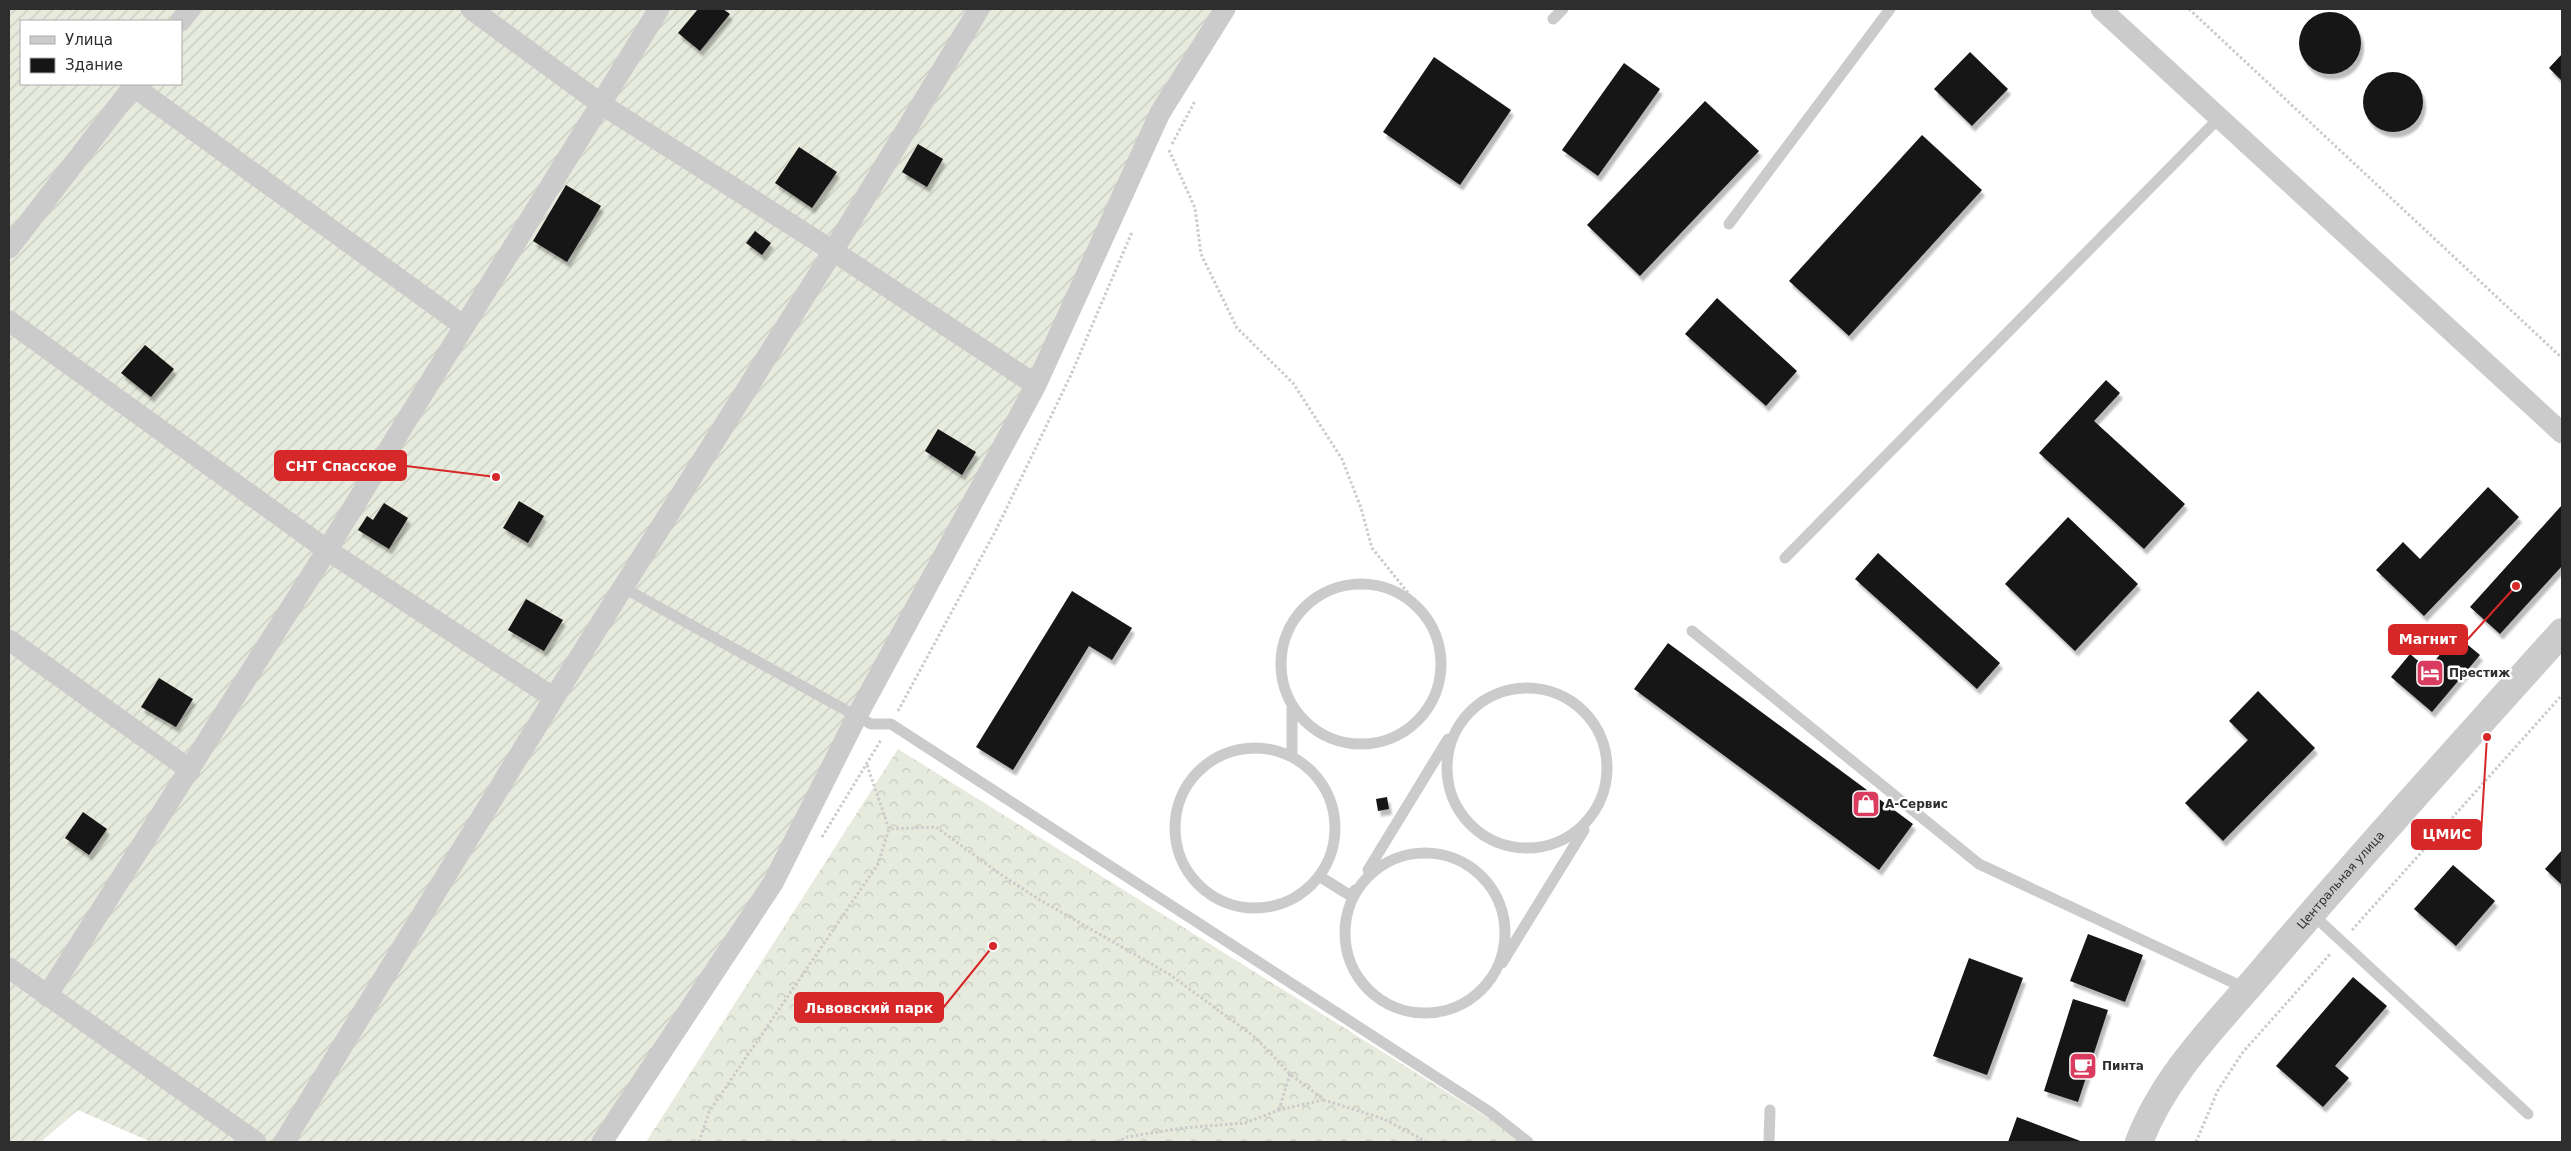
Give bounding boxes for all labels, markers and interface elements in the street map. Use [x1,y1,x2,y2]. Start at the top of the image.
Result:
legend [20,20,182,85]
text: Улица [65,31,113,49]
text: Здание [65,56,123,74]
callout: СНТ Спасское [275,451,406,480]
text: СНТ Спасское [285,458,397,474]
callout: Магнит [2389,625,2467,654]
text: Магнит [2399,631,2458,647]
hotel icon: Престиж [2415,658,2445,688]
place label: Престиж [2449,666,2510,680]
shop icon: A-Сервис [1851,789,1881,819]
place label: A-Сервис [1885,797,1948,811]
callout: ЦМИС [2412,820,2481,849]
text: ЦМИС [2423,826,2471,842]
street label: Центральная улица [2294,828,2387,932]
callout: Львовский парк [795,993,943,1022]
text: Львовский парк [805,1000,934,1016]
cafe icon: Пинта [2068,1051,2098,1081]
place label: Пинта [2102,1059,2144,1073]

